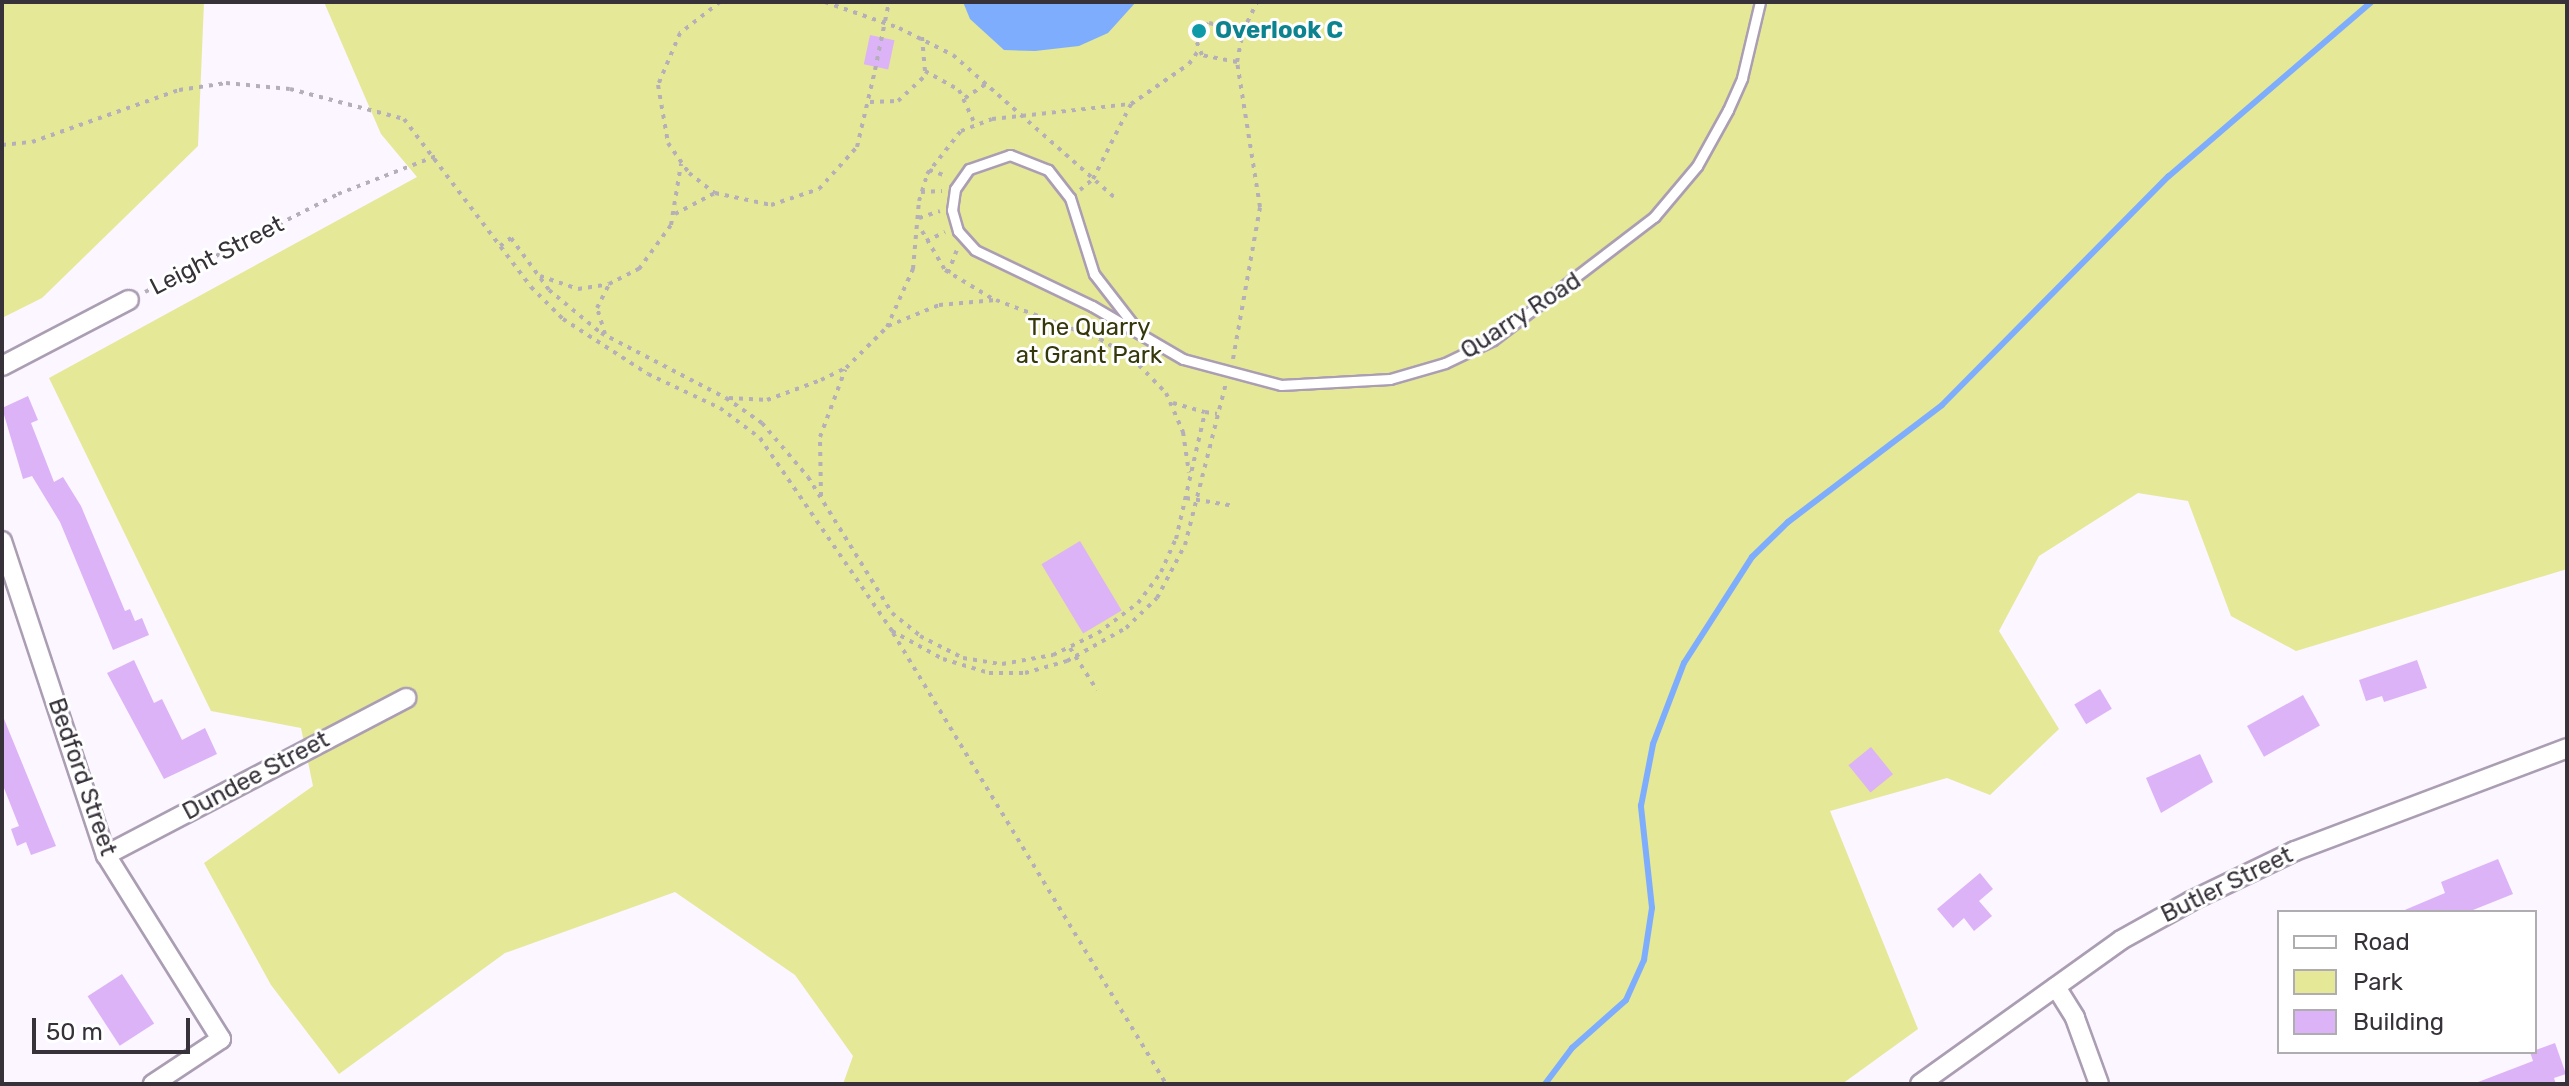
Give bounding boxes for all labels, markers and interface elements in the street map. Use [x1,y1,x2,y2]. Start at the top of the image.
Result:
place label: Overlook C [1215,17,1343,45]
marker: Overlook C [1190,22,1208,40]
street label: Leight Street [145,210,289,302]
street label: Quarry Road [1455,266,1587,366]
park label: The Quarry at Grant Park [1016,314,1162,370]
street label: Bedford Street [42,694,122,860]
street label: Dundee Street [178,725,334,827]
street label: Butler Street [2156,841,2298,929]
legend [2277,910,2537,1054]
text: Road [2353,928,2410,956]
text: Park [2353,968,2403,996]
scale bar [36,1002,194,1052]
text: Building [2353,1008,2444,1036]
text: 50 m [46,1018,103,1046]

